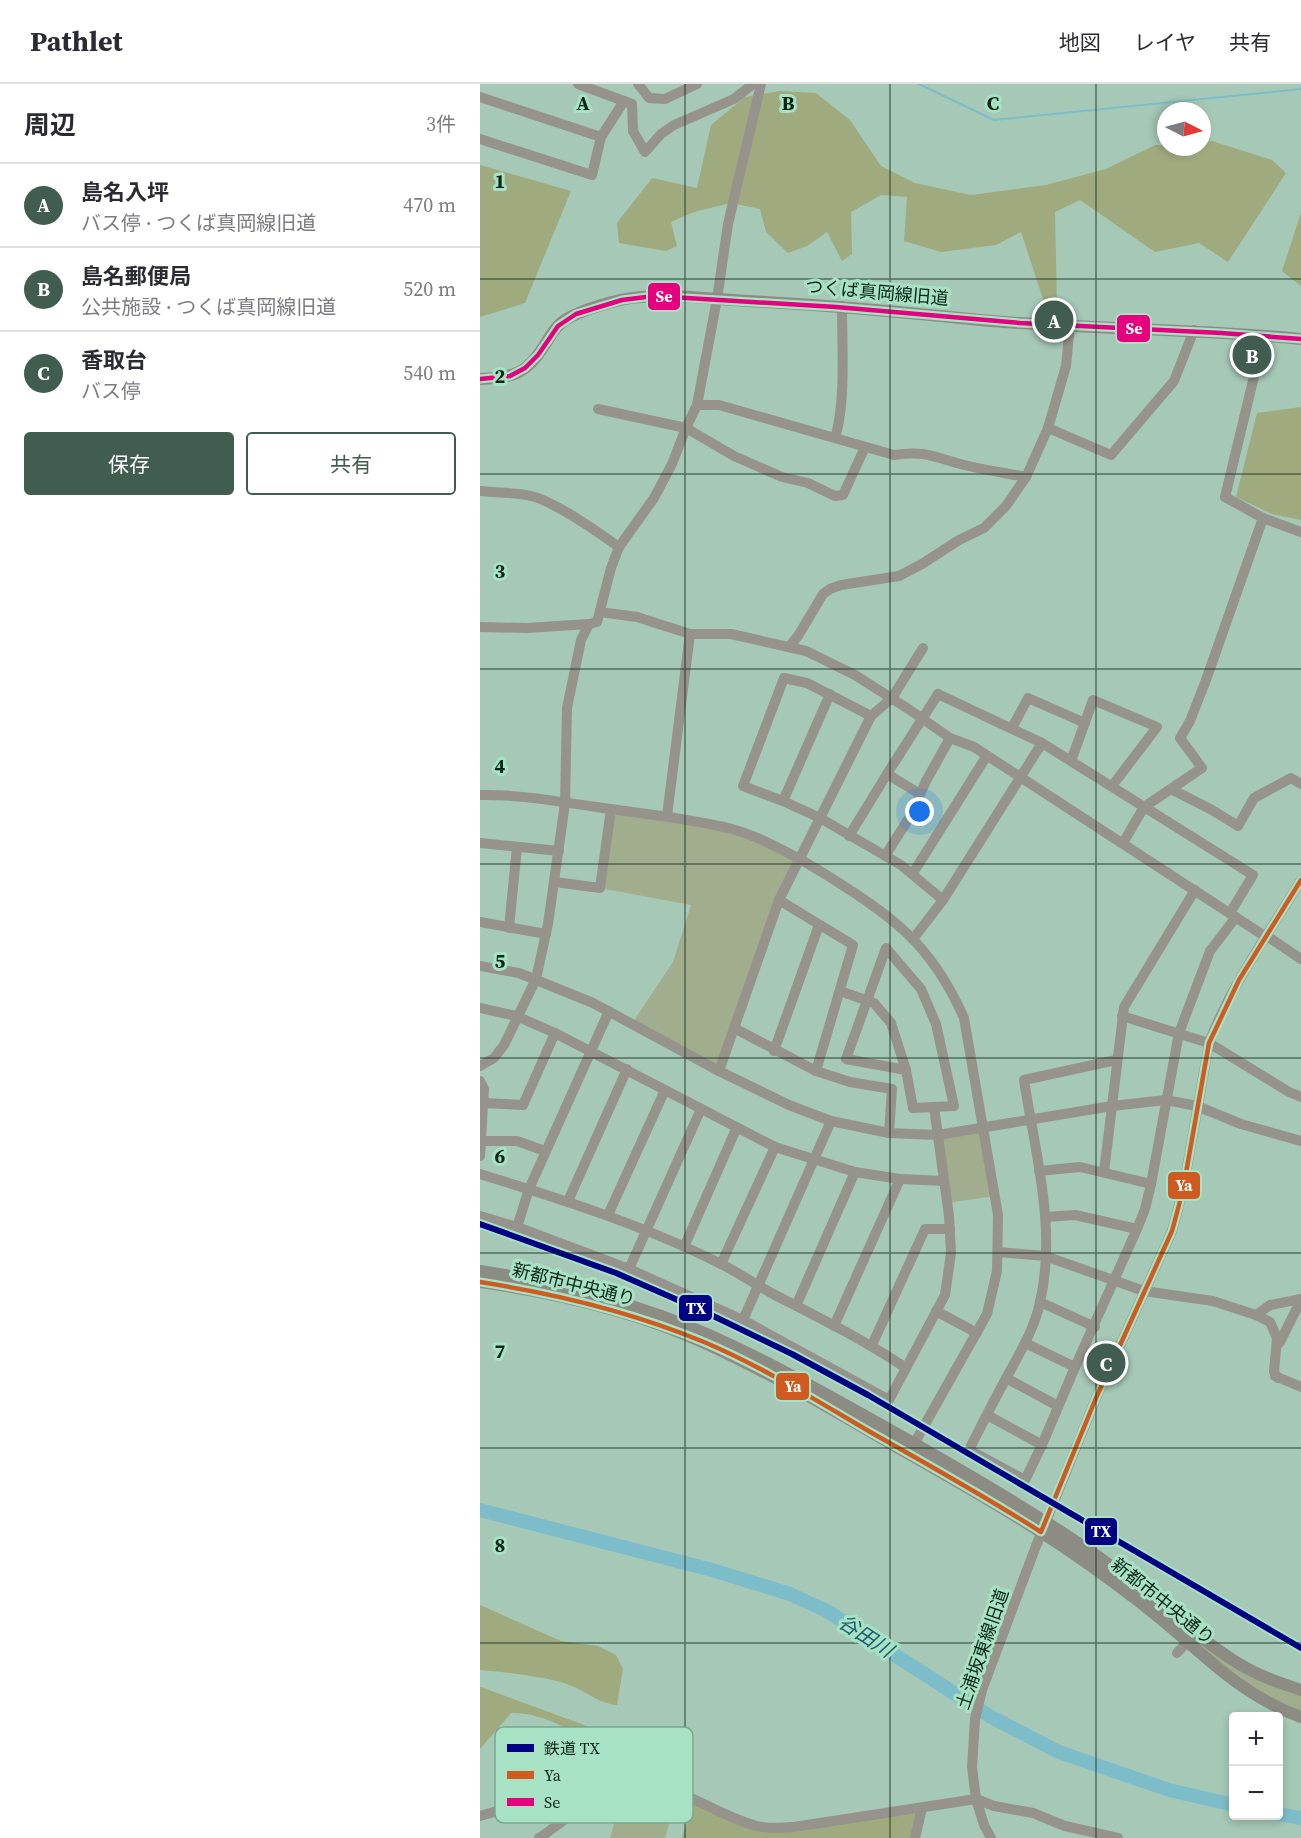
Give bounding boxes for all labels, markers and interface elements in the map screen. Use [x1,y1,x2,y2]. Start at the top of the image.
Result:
text: Pathlet [30,22,123,60]
text: 地図 [1059,28,1101,57]
text: レイヤ [1134,28,1196,57]
text: 共有 [1229,28,1271,57]
text: A [576,89,590,117]
text: B [781,89,795,117]
text: C [987,89,999,117]
north arrow [1157,102,1211,156]
text: 周辺 [24,107,76,143]
text: 3件 [426,110,456,138]
text: 1 [495,167,505,195]
text: 島名入坪 [81,177,169,207]
text: A [37,191,50,219]
text: 470 m [403,191,456,219]
text: バス停 · つくば真岡線旧道 [81,209,316,237]
text: 島名郵便局 [81,261,191,291]
street label: つくば真岡線旧道 [804,273,950,311]
text: B [37,275,50,303]
text: 520 m [403,275,456,303]
line badge: Se [647,282,681,311]
text: Se [656,285,673,307]
text: 公共施設 · つくば真岡線旧道 [81,293,336,321]
pin: A [1034,298,1074,342]
line badge: Se [1116,314,1151,343]
text: Se [1126,317,1143,339]
pin: B [1232,332,1272,378]
text: 香取台 [81,345,147,375]
text: C [37,359,50,387]
text: 540 m [403,359,456,387]
text: 2 [495,362,506,390]
text: バス停 [81,377,141,405]
button: 保存 [24,432,234,495]
button: 共有 [246,432,456,495]
text: 3 [495,557,506,585]
text: 4 [495,752,506,780]
your location [905,797,934,826]
text: 5 [495,947,506,975]
text: 6 [495,1142,506,1170]
line badge: Ya [1167,1171,1201,1200]
text: Ya [1175,1174,1193,1196]
street label: 新都市中央通り [510,1257,638,1311]
line badge: TX [678,1294,713,1322]
text: TX [686,1297,707,1319]
text: 7 [495,1337,506,1365]
pin: C [1086,1340,1126,1386]
line badge: Ya [775,1372,810,1401]
text: Ya [784,1375,802,1397]
line badge: TX [1084,1517,1118,1546]
text: TX [1091,1520,1112,1542]
text: 8 [495,1531,505,1559]
street label: 新都市中央通り [1106,1552,1220,1650]
street label: 土浦坂東線旧道 [950,1585,1014,1713]
water label: 谷田川 [833,1608,900,1665]
map controls [1229,1712,1283,1820]
button: + [1229,1712,1283,1766]
legend [495,1727,693,1823]
text: 鉄道 TX [544,1737,600,1759]
text: Ya [544,1764,562,1786]
button: − [1229,1766,1283,1820]
text: Se [544,1791,560,1813]

